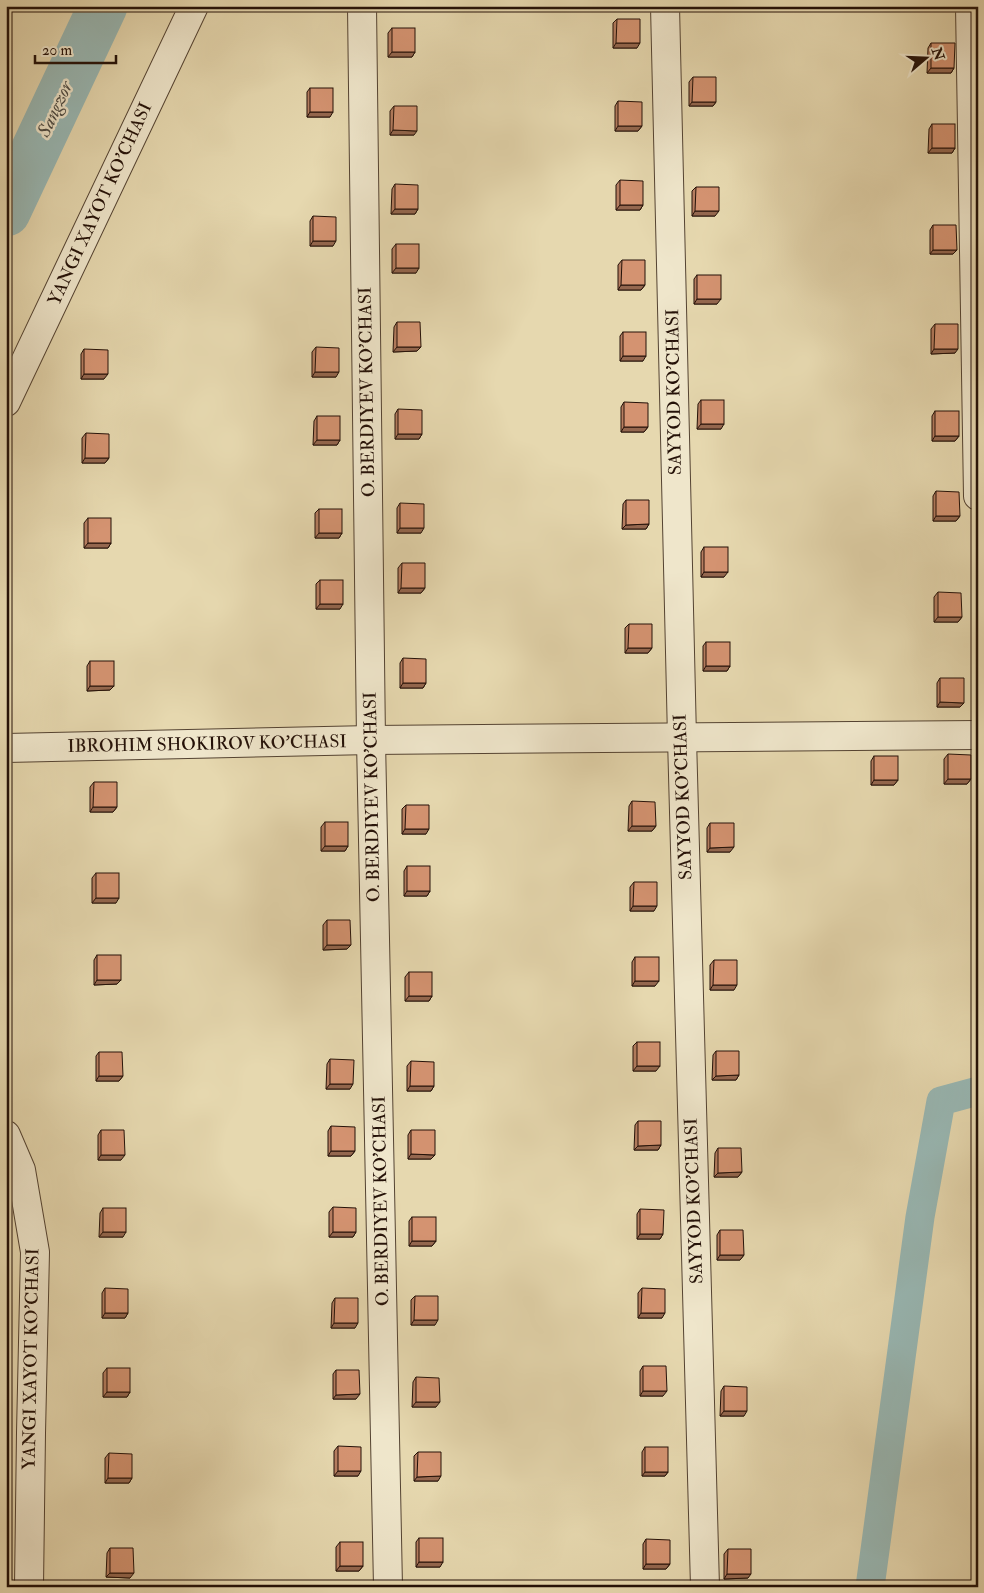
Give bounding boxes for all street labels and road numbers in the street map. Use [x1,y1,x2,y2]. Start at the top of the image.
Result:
street label: YANGI XAYOT KO'CHASI [43,99,157,309]
street label: O. BERDIYEV KO'CHASI [354,287,380,497]
street label: SAYYOD KO'CHASI [661,309,687,475]
street label: O. BERDIYEV KO'CHASI [359,692,385,902]
street label: SAYYOD KO'CHASI [669,714,697,880]
street label: IBROHIM SHOKIROV KO'CHASI [67,730,347,758]
street label: O. BERDIYEV KO'CHASI [368,1096,394,1306]
street label: SAYYOD KO'CHASI [680,1118,708,1284]
street label: YANGI XAYOT KO'CHASI [18,1248,44,1470]

